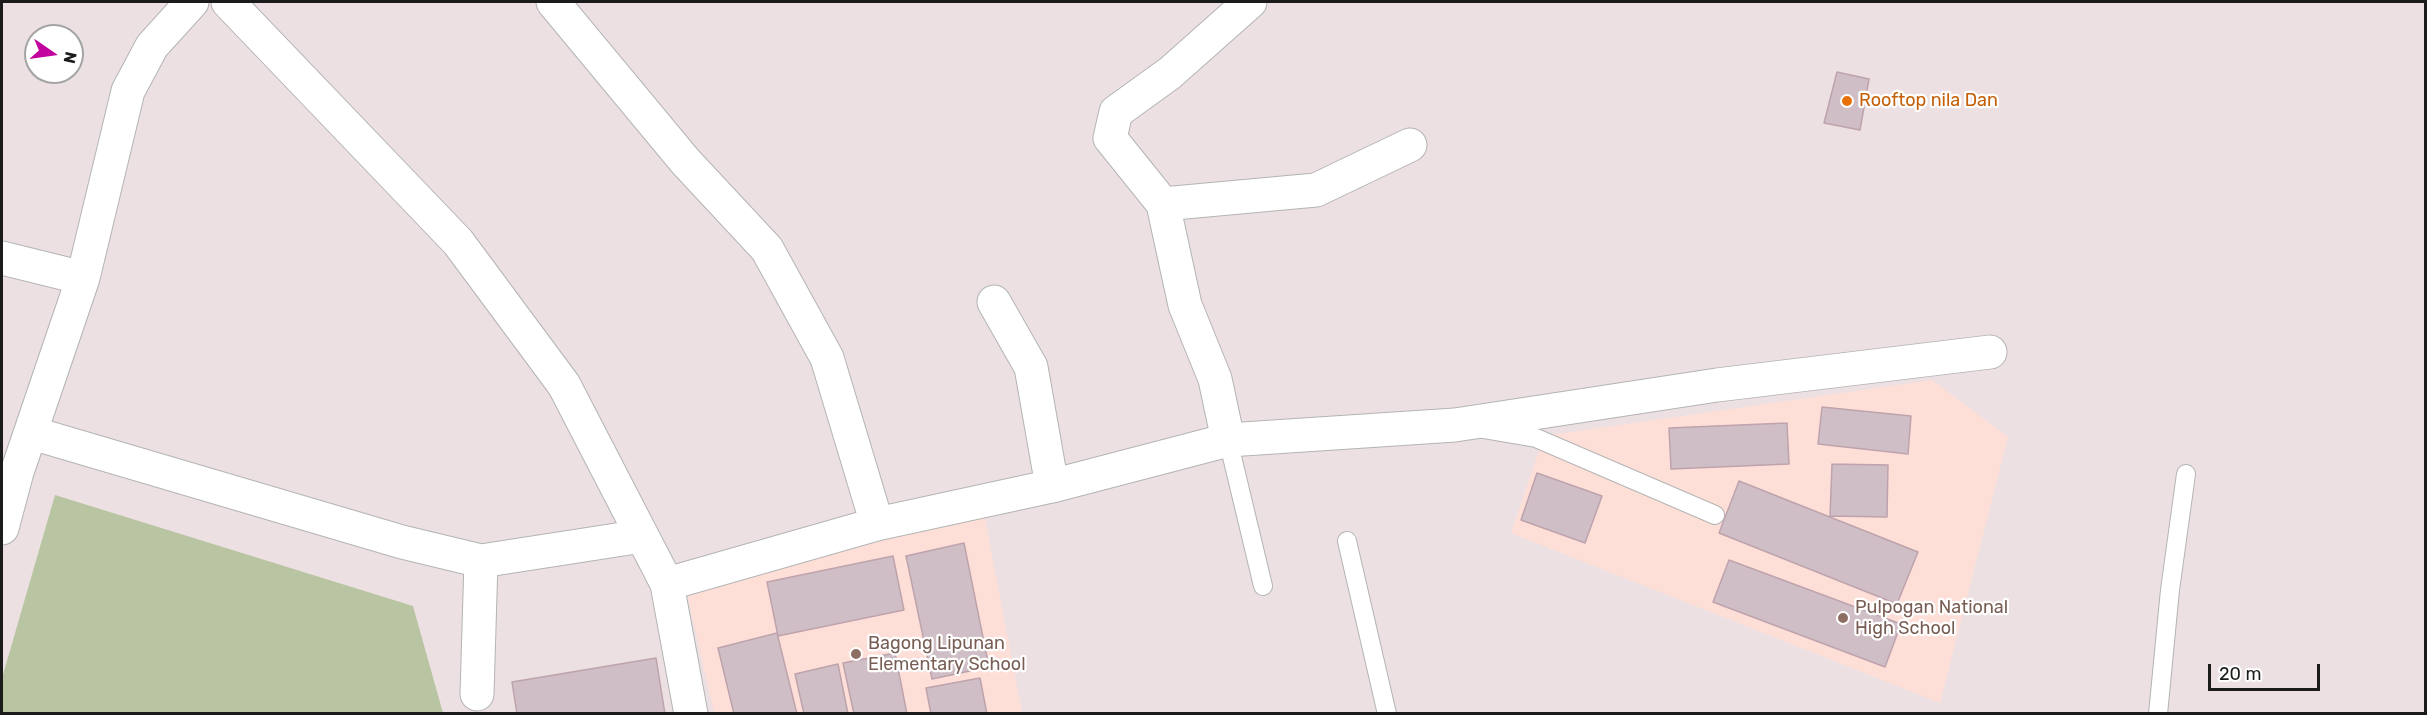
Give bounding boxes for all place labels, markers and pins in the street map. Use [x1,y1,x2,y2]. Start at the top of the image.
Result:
place label: Rooftop nila Dan [1859,90,1998,112]
marker: Rooftop nila Dan [1840,94,1854,108]
place label: Pulpogan National High School [1855,597,2008,640]
marker: Pulpogan National High School [1836,611,1850,625]
place label: Bagong Lipunan Elementary School [868,633,1026,676]
marker: Bagong Lipunan Elementary School [849,647,863,661]

